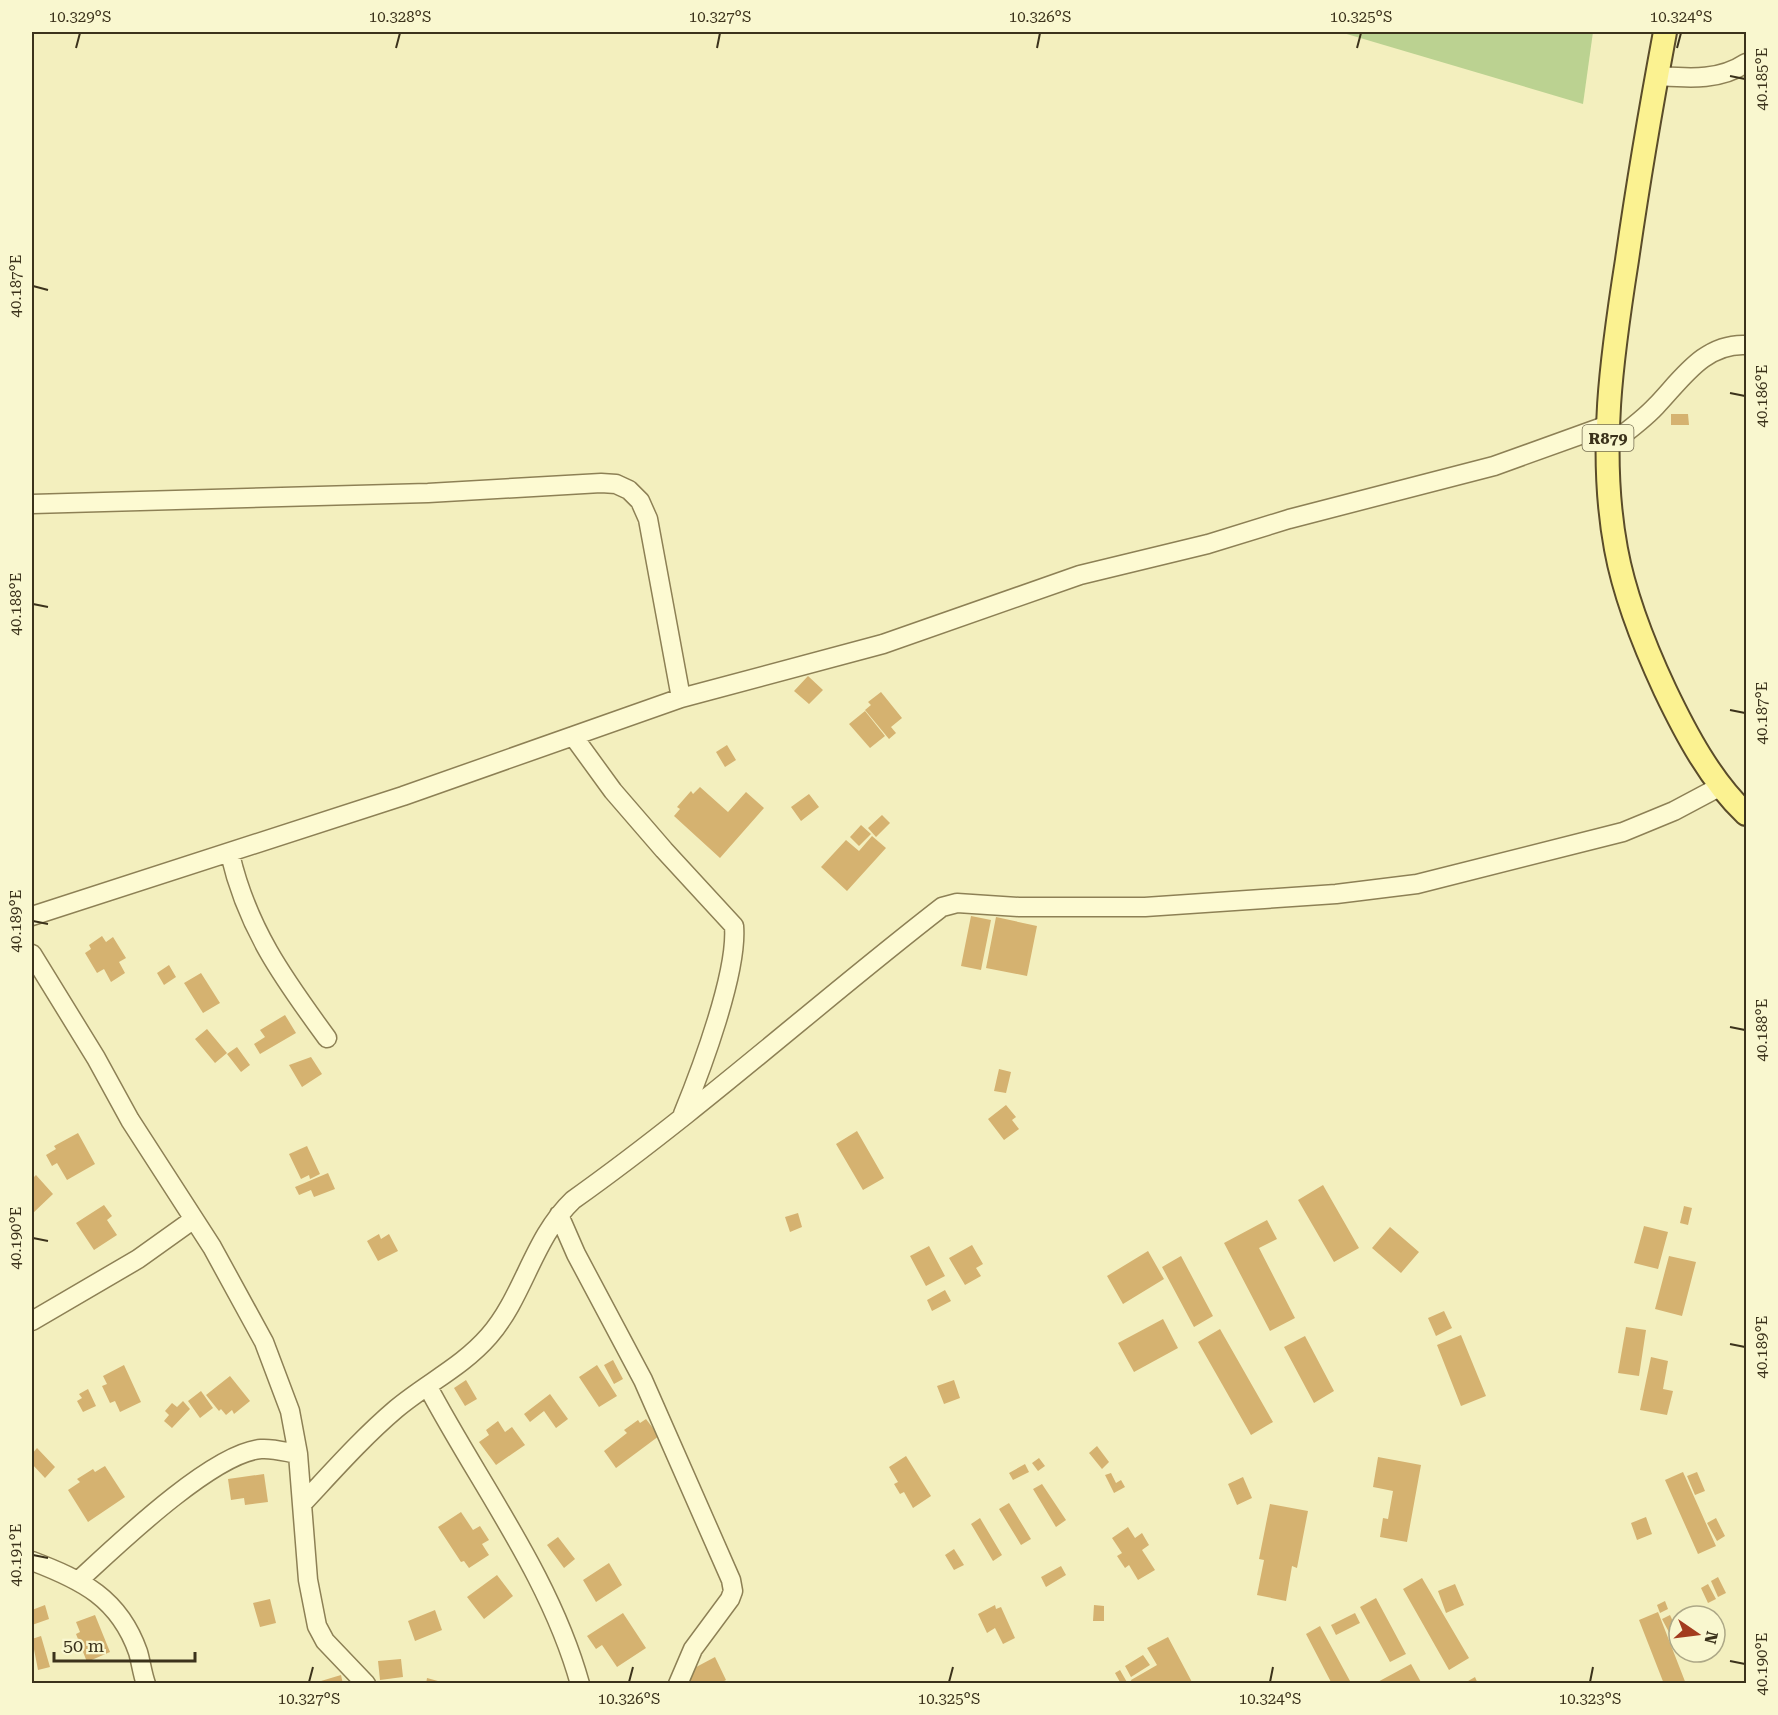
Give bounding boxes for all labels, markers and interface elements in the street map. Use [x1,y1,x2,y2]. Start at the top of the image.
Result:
text: 10.329°S [49,8,111,26]
text: 10.328°S [369,8,431,26]
text: 10.327°S [689,8,751,26]
text: 10.326°S [1009,8,1071,26]
text: 10.325°S [1330,8,1392,26]
text: 10.324°S [1650,8,1712,26]
text: 40.185°E [1753,48,1771,110]
text: 40.187°E [7,255,25,317]
text: 40.186°E [1753,365,1771,427]
road number: R879 [1582,425,1634,451]
text: 40.188°E [7,573,25,635]
text: 40.187°E [1753,682,1771,744]
text: 40.189°E [7,890,25,952]
text: 40.188°E [1753,999,1771,1061]
text: 40.190°E [7,1207,25,1269]
text: 40.189°E [1753,1316,1771,1378]
text: 40.191°E [7,1524,25,1586]
north arrow [1667,1604,1727,1664]
scale bar [54,1625,195,1663]
text: N [1700,1629,1722,1646]
text: 40.190°E [1753,1633,1771,1695]
text: 50 m [63,1635,104,1656]
text: 10.327°S [278,1690,340,1708]
text: 10.326°S [598,1690,660,1708]
text: 10.325°S [918,1690,980,1708]
text: 10.324°S [1239,1690,1301,1708]
text: 10.323°S [1559,1690,1621,1708]

